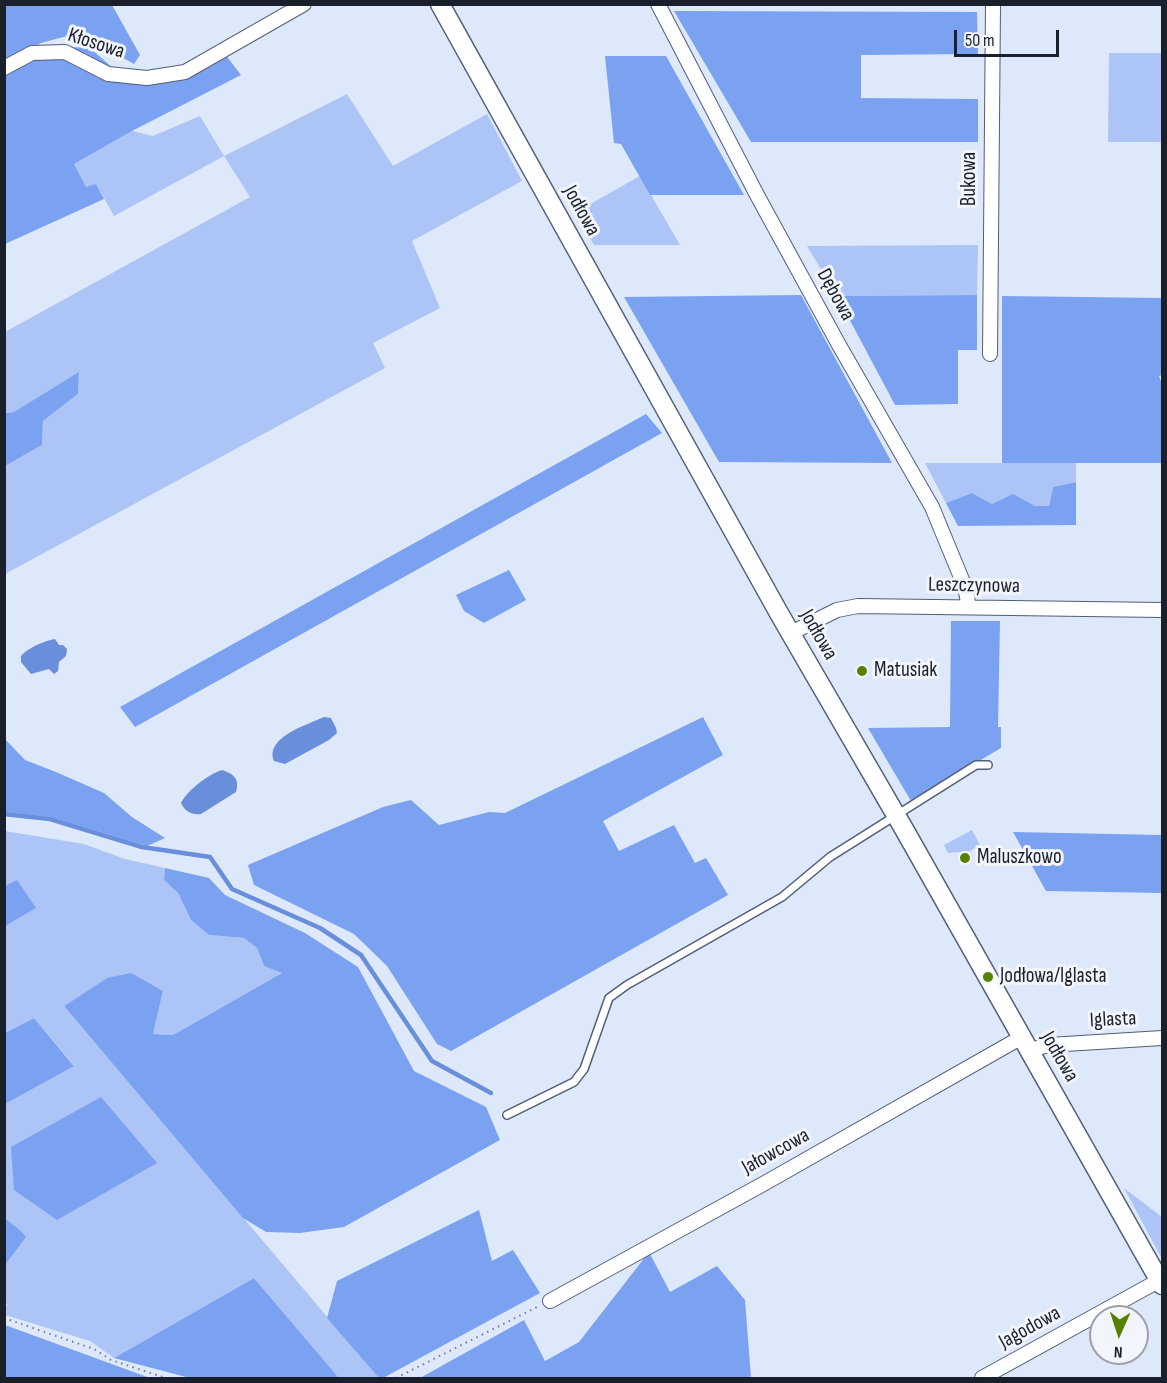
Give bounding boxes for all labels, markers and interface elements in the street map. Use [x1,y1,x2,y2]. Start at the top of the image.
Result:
scale bar [957,18,1062,56]
street label: Kłosowa [65,23,127,65]
text: 50 m [965,30,995,51]
street label: Bukowa [957,152,983,206]
street label: Jodłowa [557,181,605,241]
street label: Dębowa [810,265,860,325]
street label: Leszczynowa [928,573,1020,599]
street label: Jodłowa [794,605,842,665]
place label: Matusiak [874,658,937,684]
marker: Matusiak [855,664,869,678]
place label: Maluszkowo [977,845,1062,871]
marker: Maluszkowo [958,851,972,865]
place label: Jodłowa/Iglasta [1000,964,1107,990]
marker: Jodłowa/Iglasta [981,970,995,984]
street label: Iglasta [1089,1006,1137,1034]
street label: Jodłowa [1035,1027,1083,1087]
street label: Jałowcowa [738,1123,814,1181]
street label: Jagodowa [995,1301,1065,1355]
north arrow [1089,1305,1149,1365]
text: N [1113,1342,1123,1361]

